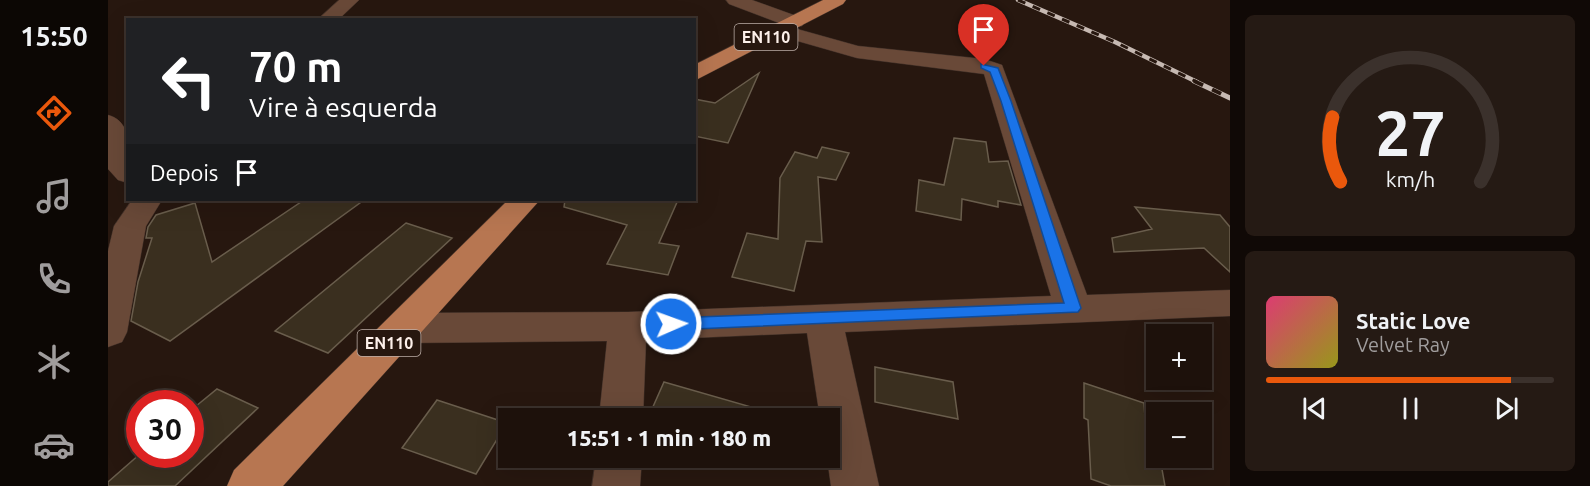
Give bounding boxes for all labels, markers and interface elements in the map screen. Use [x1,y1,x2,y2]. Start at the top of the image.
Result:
pin [958,4,1009,66]
icon: arrive [967,13,1000,46]
text: 15:50 [20,21,88,51]
road number: EN110 [734,24,798,50]
icon: left [150,42,228,120]
text: 70 m [249,43,343,90]
icon: directions [33,92,75,134]
text: Vire à esquerda [249,92,438,122]
text: 27 [1375,98,1445,168]
icon: arrive [230,156,263,189]
text: Depois [150,160,218,185]
text: km/h [1385,168,1435,192]
icon: music [33,175,75,217]
icon: phone [33,258,75,300]
position arrow [639,292,703,356]
text: Static Love [1356,308,1471,333]
map controls [1146,324,1212,468]
button: + [1146,324,1212,390]
road number: EN110 [358,330,420,356]
text: Velvet Ray [1356,333,1450,356]
icon: climate [33,341,75,383]
speed limit sign: 30 [126,390,204,468]
icon: previous [1298,392,1331,425]
icon: pause [1394,392,1427,425]
icon: next [1490,392,1523,425]
button: − [1146,402,1212,468]
icon: car [33,424,75,466]
text: 15:51 · 1 min · 180 m [567,425,771,450]

